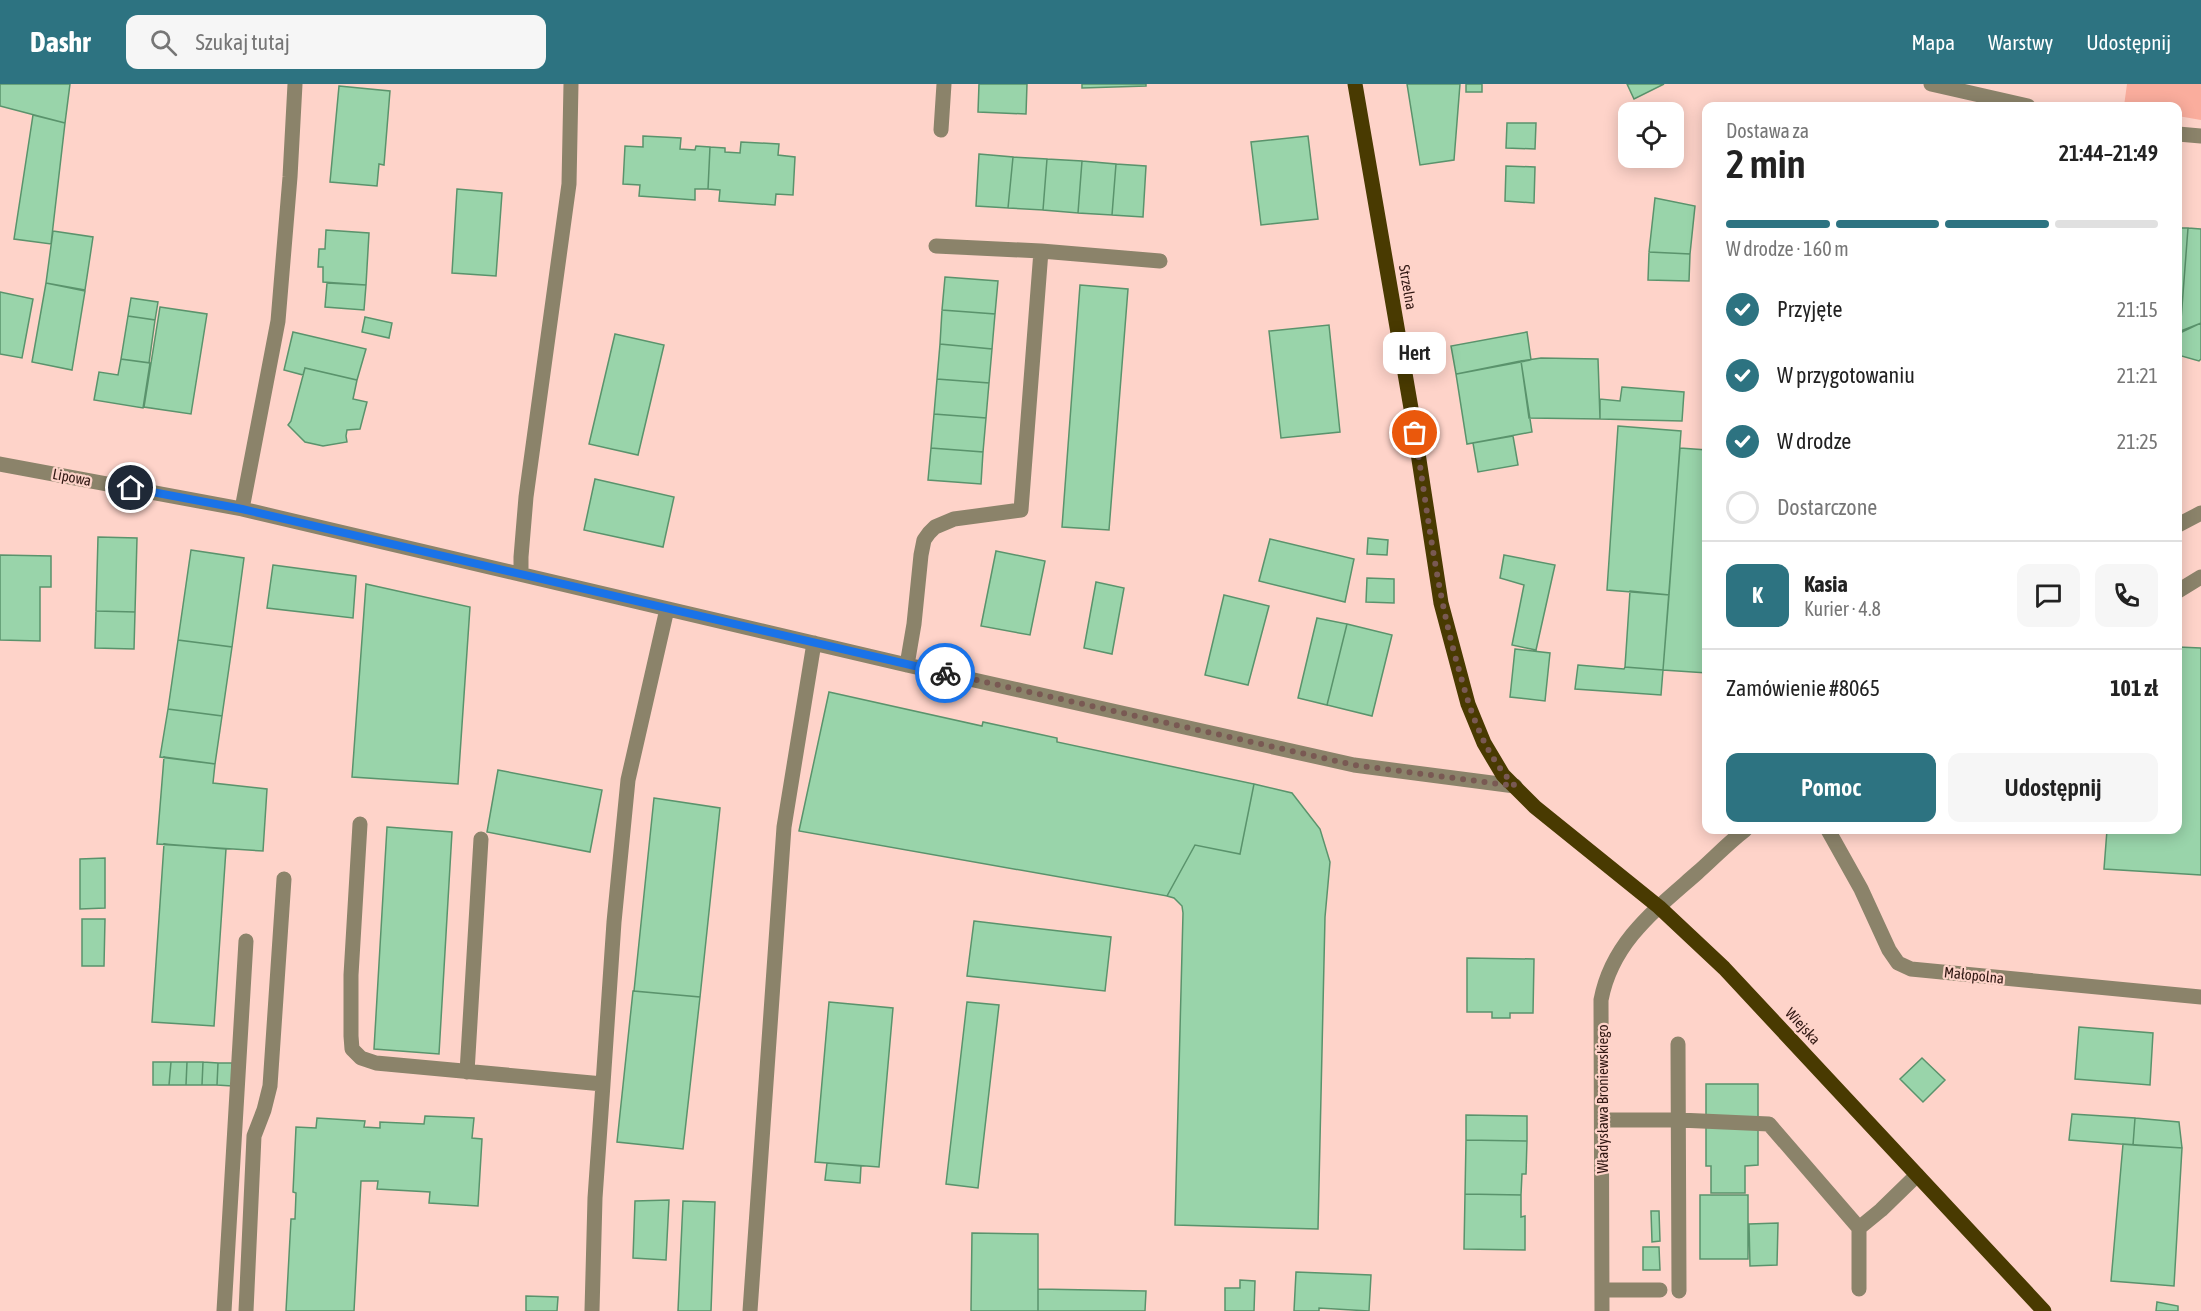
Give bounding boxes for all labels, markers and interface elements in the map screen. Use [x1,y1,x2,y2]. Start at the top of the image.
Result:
search box [126,15,546,69]
text: Dashr [30,26,90,58]
icon: search [147,26,180,59]
text: Szukaj tutaj [195,29,290,55]
text: Mapa [1911,30,1955,54]
text: Warstwy [1988,30,2053,54]
text: Udostępnij [2086,30,2171,54]
map controls [1618,102,1684,168]
button: locate [1618,102,1684,168]
text: Dostawa za [1726,119,1809,142]
text: 21:44–21:49 [2059,140,2158,166]
text: 2 min [1726,142,1806,186]
text: W drodze · 160 m [1726,237,1849,260]
street label: Strzelna [1396,263,1420,311]
icon: check [1726,293,1759,326]
text: Przyjęte [1777,296,1842,322]
text: 21:15 [2117,298,2158,321]
callout: Hert [1384,331,1446,373]
text: Hert [1398,341,1431,364]
icon: check [1726,359,1759,392]
text: W przygotowaniu [1777,362,1915,388]
text: 21:21 [2117,364,2158,387]
pin [1389,407,1440,458]
icon: bag [1398,416,1431,449]
icon: check [1726,425,1759,458]
text: W drodze [1777,428,1851,454]
text: 21:25 [2117,430,2158,453]
pin [105,462,156,513]
street label: Lipowa [51,465,93,489]
icon: home [114,471,147,504]
text: Dostarczone [1777,494,1877,520]
button: chat [2017,564,2080,627]
button: phone [2095,564,2158,627]
text: Kasia [1804,571,1848,597]
text: K [1752,582,1763,608]
text: Kurier · 4.8 [1804,597,1881,620]
courier [915,643,975,703]
icon: bike [929,657,962,690]
text: Zamówienie #8065 [1726,675,1880,701]
text: 101 zł [2110,675,2158,701]
button: Pomoc [1726,753,1936,822]
button: Udostępnij [1948,753,2158,822]
street label: Małopolna [1943,963,2005,987]
street label: Wiejska [1782,1004,1824,1048]
street label: Władysława Broniewskiego [1594,1024,1611,1174]

